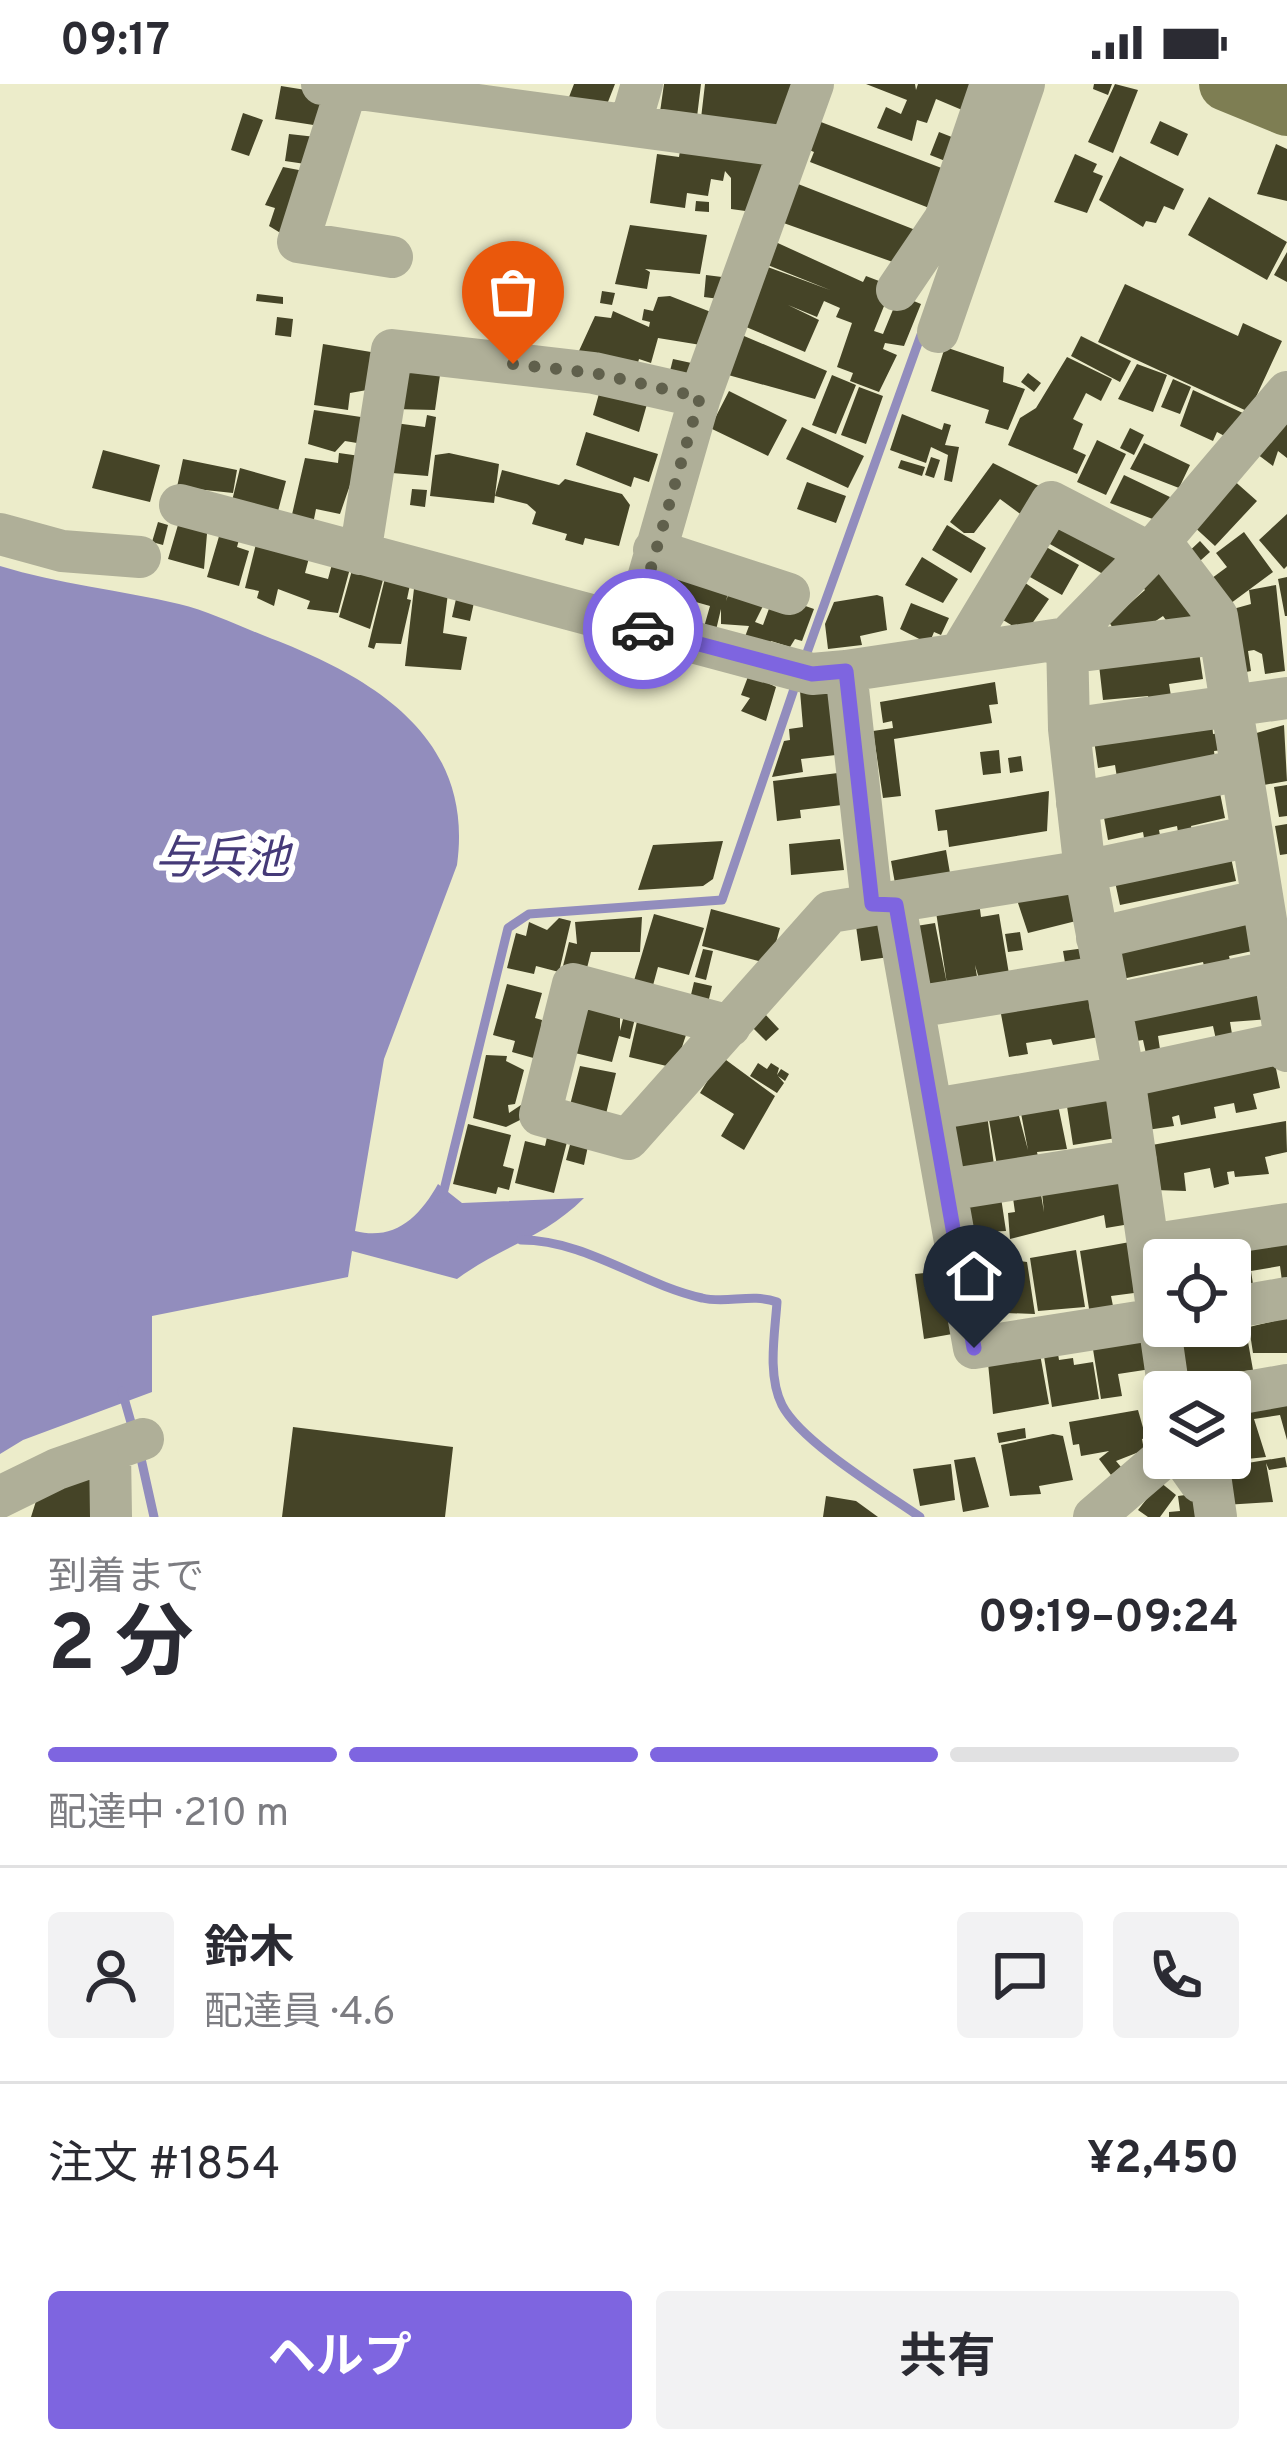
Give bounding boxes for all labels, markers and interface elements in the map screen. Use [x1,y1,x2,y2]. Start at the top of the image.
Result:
text: 09:17 [60,14,170,71]
pin [462,241,564,364]
icon: bag [480,259,546,325]
courier [583,569,703,689]
icon: car [610,596,676,662]
water label: 与兵池 [154,833,293,890]
pin [923,1225,1025,1348]
map controls [1143,1239,1251,1479]
button: locate [1143,1239,1251,1347]
icon: home [941,1243,1007,1309]
button: layers [1143,1371,1251,1479]
text: 到着まで [48,1555,204,1604]
text: 09:19–09:24 [978,1591,1239,1648]
text: 2 分 [48,1599,193,1698]
text: 配達中 · 210 m [48,1791,289,1840]
button: person [48,1912,174,2038]
button: chat [957,1912,1083,2038]
button: phone [1113,1912,1239,2038]
text: 鈴木 [204,1922,294,1979]
text: 配達員 · 4.6 [204,1990,396,2039]
text: ¥2,450 [1087,2132,1239,2189]
text: 注文 #1854 [48,2138,280,2195]
button: ヘルプ [48,2291,632,2429]
button: 共有 [656,2291,1239,2429]

